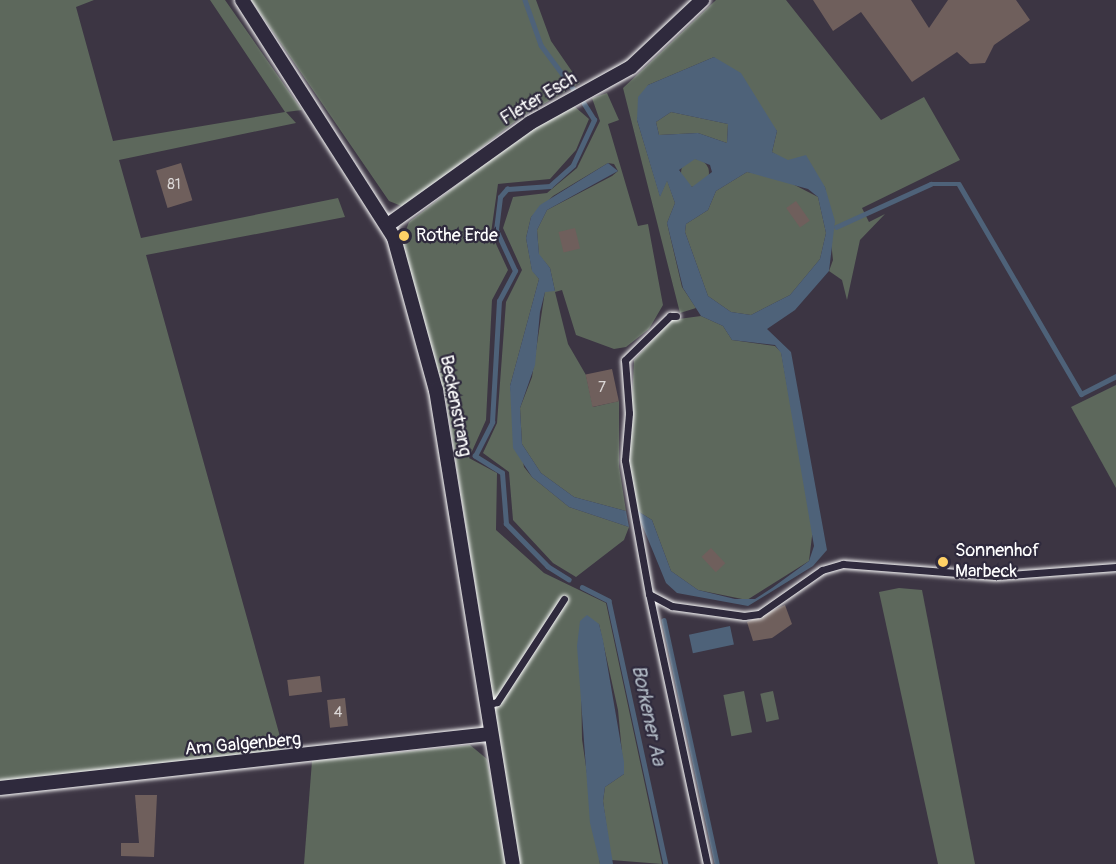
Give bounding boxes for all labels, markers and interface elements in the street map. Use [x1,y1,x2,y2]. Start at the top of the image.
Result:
street label: Fleter Esch [497,68,581,130]
house number: 81 [167,176,181,194]
place label: Rothe Erde [416,225,498,247]
marker: Rothe Erde [397,229,411,243]
street label: Beckenstrang [435,353,475,459]
house number: 7 [598,379,606,397]
place label: Sonnenhof Marbeck [955,541,1039,584]
marker: Sonnenhof Marbeck [936,555,950,569]
water label: Borkener Aa [627,663,671,767]
house number: 4 [334,704,342,722]
street label: Am Galgenberg [184,729,302,761]

